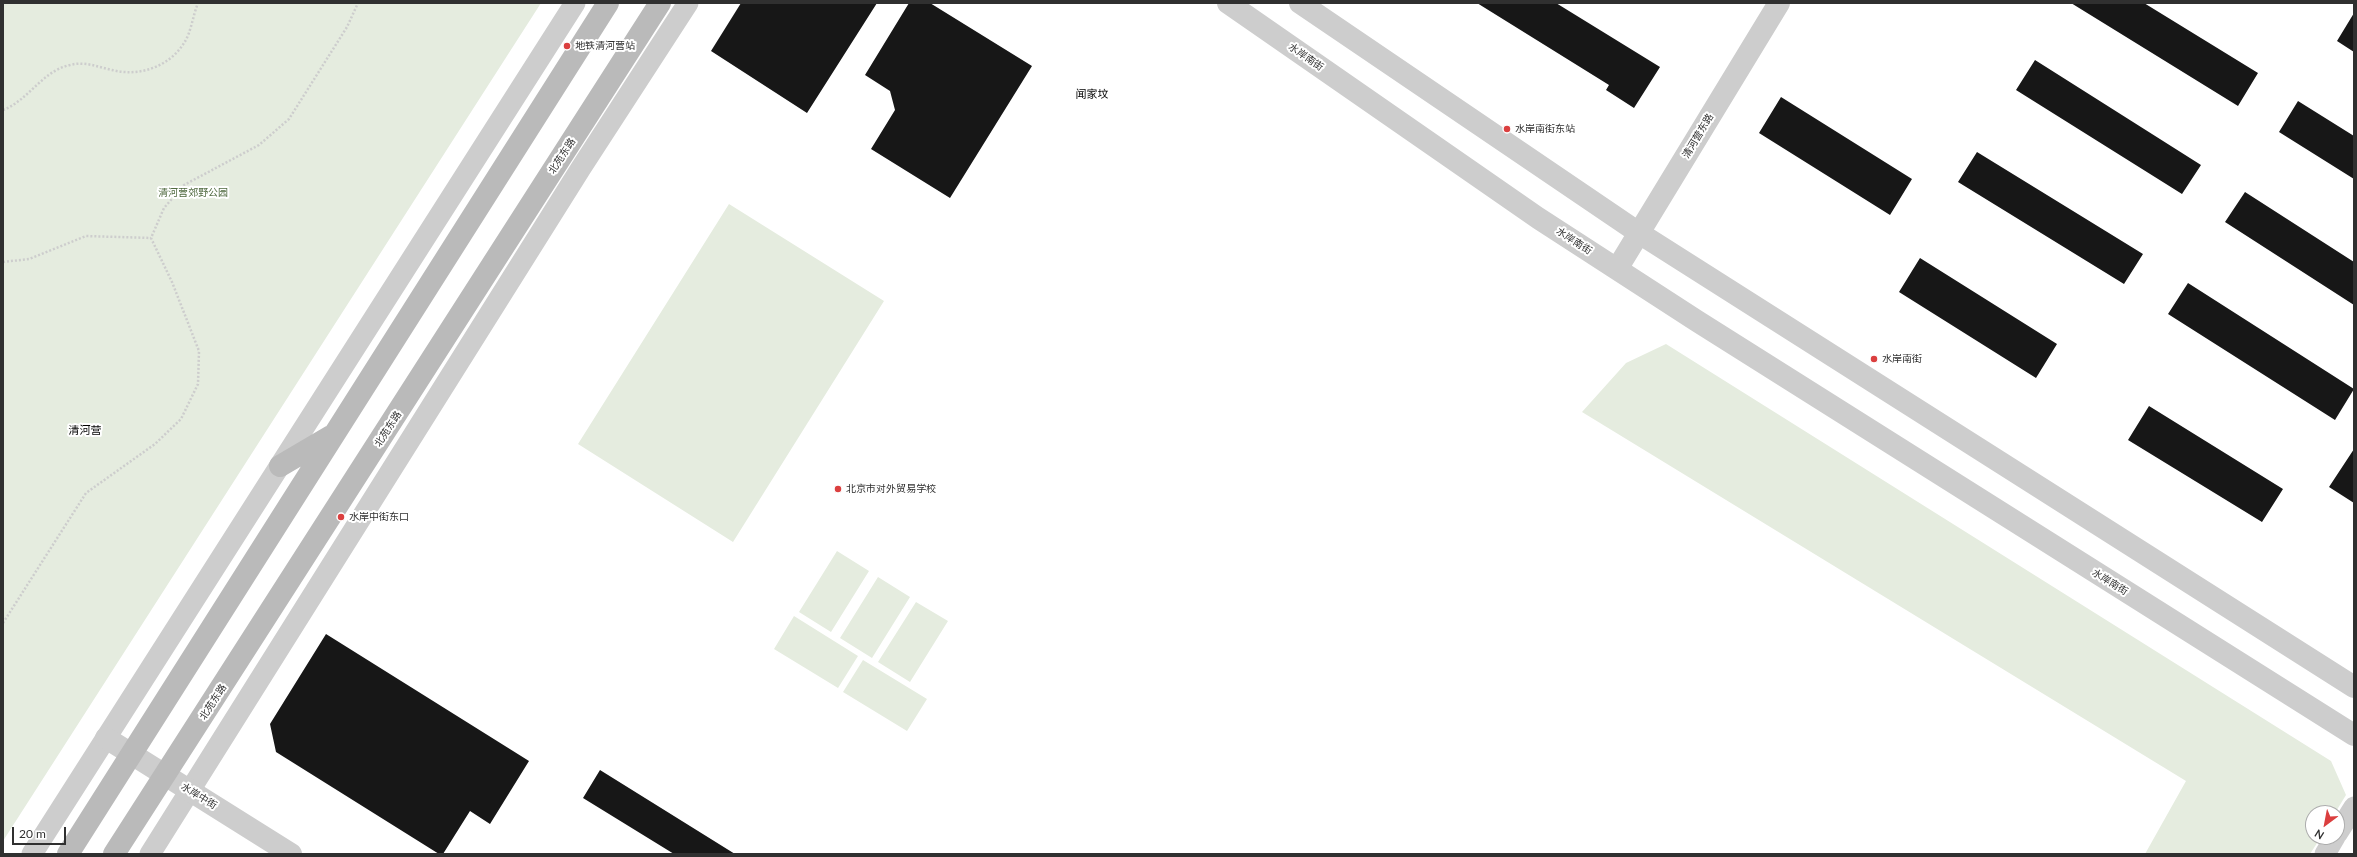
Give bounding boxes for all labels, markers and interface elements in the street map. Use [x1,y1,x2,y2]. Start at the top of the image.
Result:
place label: 地铁清河营站 [575,40,635,52]
marker: 地铁清河营站 [562,41,572,51]
street label: 水岸南街 [1286,41,1326,73]
district label: 闻家坟 [1076,87,1108,101]
street label: 清河营东路 [1680,111,1716,161]
place label: 水岸南街东站 [1515,123,1575,135]
marker: 水岸南街东站 [1502,124,1512,134]
street label: 北苑东路 [546,136,578,176]
park label: 清河营郊野公园 [158,187,228,199]
street label: 水岸南街 [1554,225,1594,257]
place label: 水岸南街 [1882,353,1922,365]
marker: 水岸南街 [1869,354,1879,364]
street label: 北苑东路 [372,409,404,449]
district label: 清河营 [69,423,101,437]
place label: 北京市对外贸易学校 [846,483,936,495]
marker: 北京市对外贸易学校 [833,484,843,494]
place label: 水岸中街东口 [349,511,409,523]
marker: 水岸中街东口 [336,512,346,522]
street label: 水岸南街 [2090,566,2130,598]
street label: 北苑东路 [197,682,229,722]
street label: 水岸中街 [179,780,219,812]
north arrow [2305,805,2345,845]
scale bar [14,819,68,845]
text: 20 m [19,826,46,841]
text: N [2312,827,2326,843]

